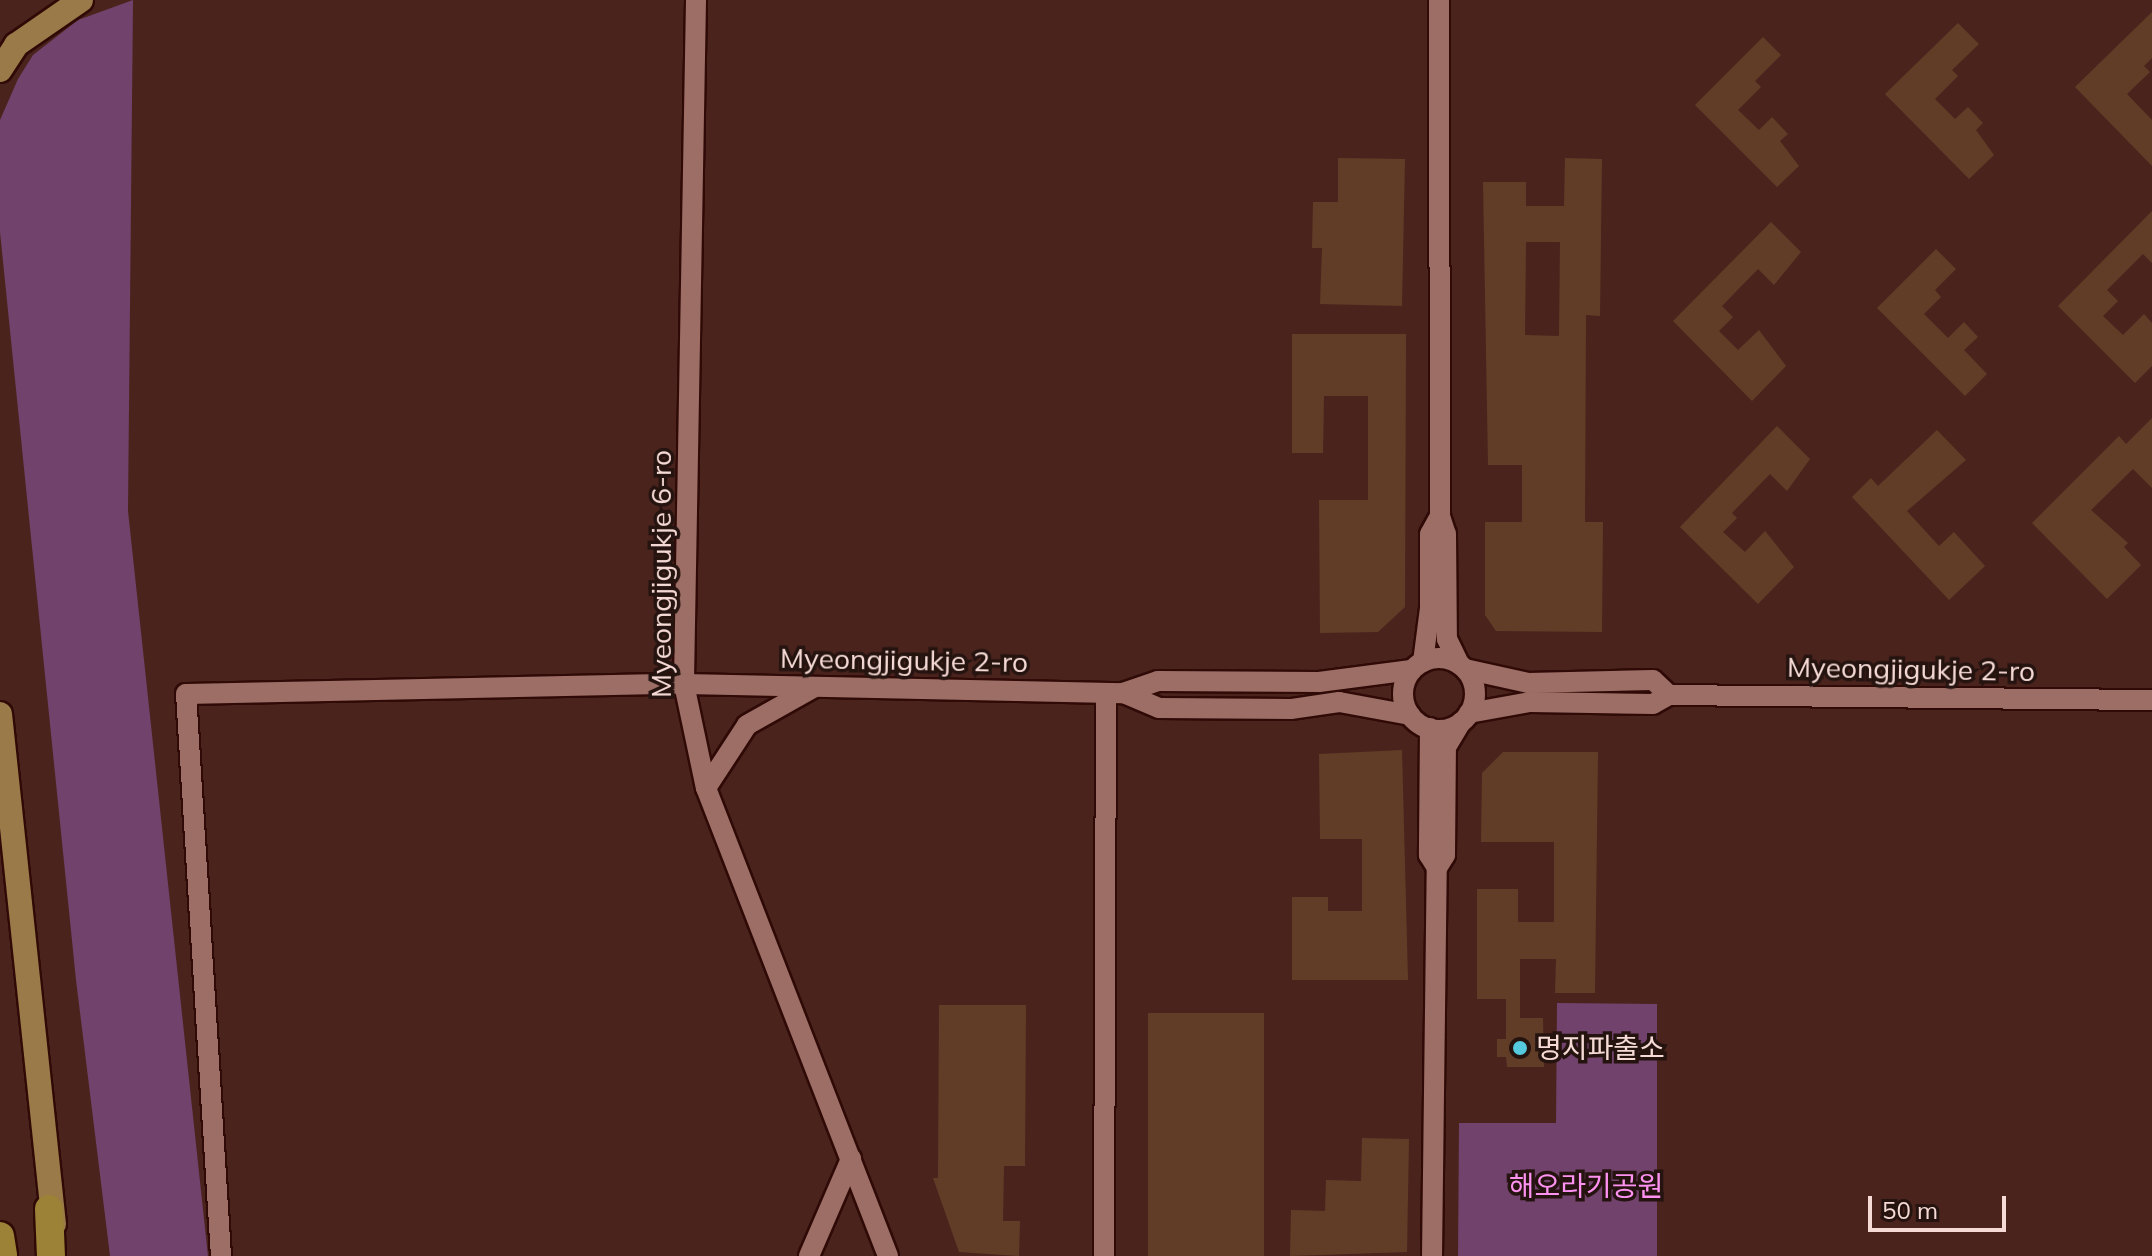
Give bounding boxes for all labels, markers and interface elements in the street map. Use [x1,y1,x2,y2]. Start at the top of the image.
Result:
street label: Myeongjigukje 6-ro [644,450,678,698]
street label: Myeongjigukje 2-ro [780,641,1028,679]
street label: Myeongjigukje 2-ro [1787,650,2035,688]
place label: 명지파출소 [1536,1031,1665,1065]
marker: 명지파출소 [1511,1039,1529,1057]
park label: 해오라기공원 [1509,1169,1663,1203]
scale bar [1872,1180,2010,1230]
text: 50 m [1882,1195,1938,1225]

